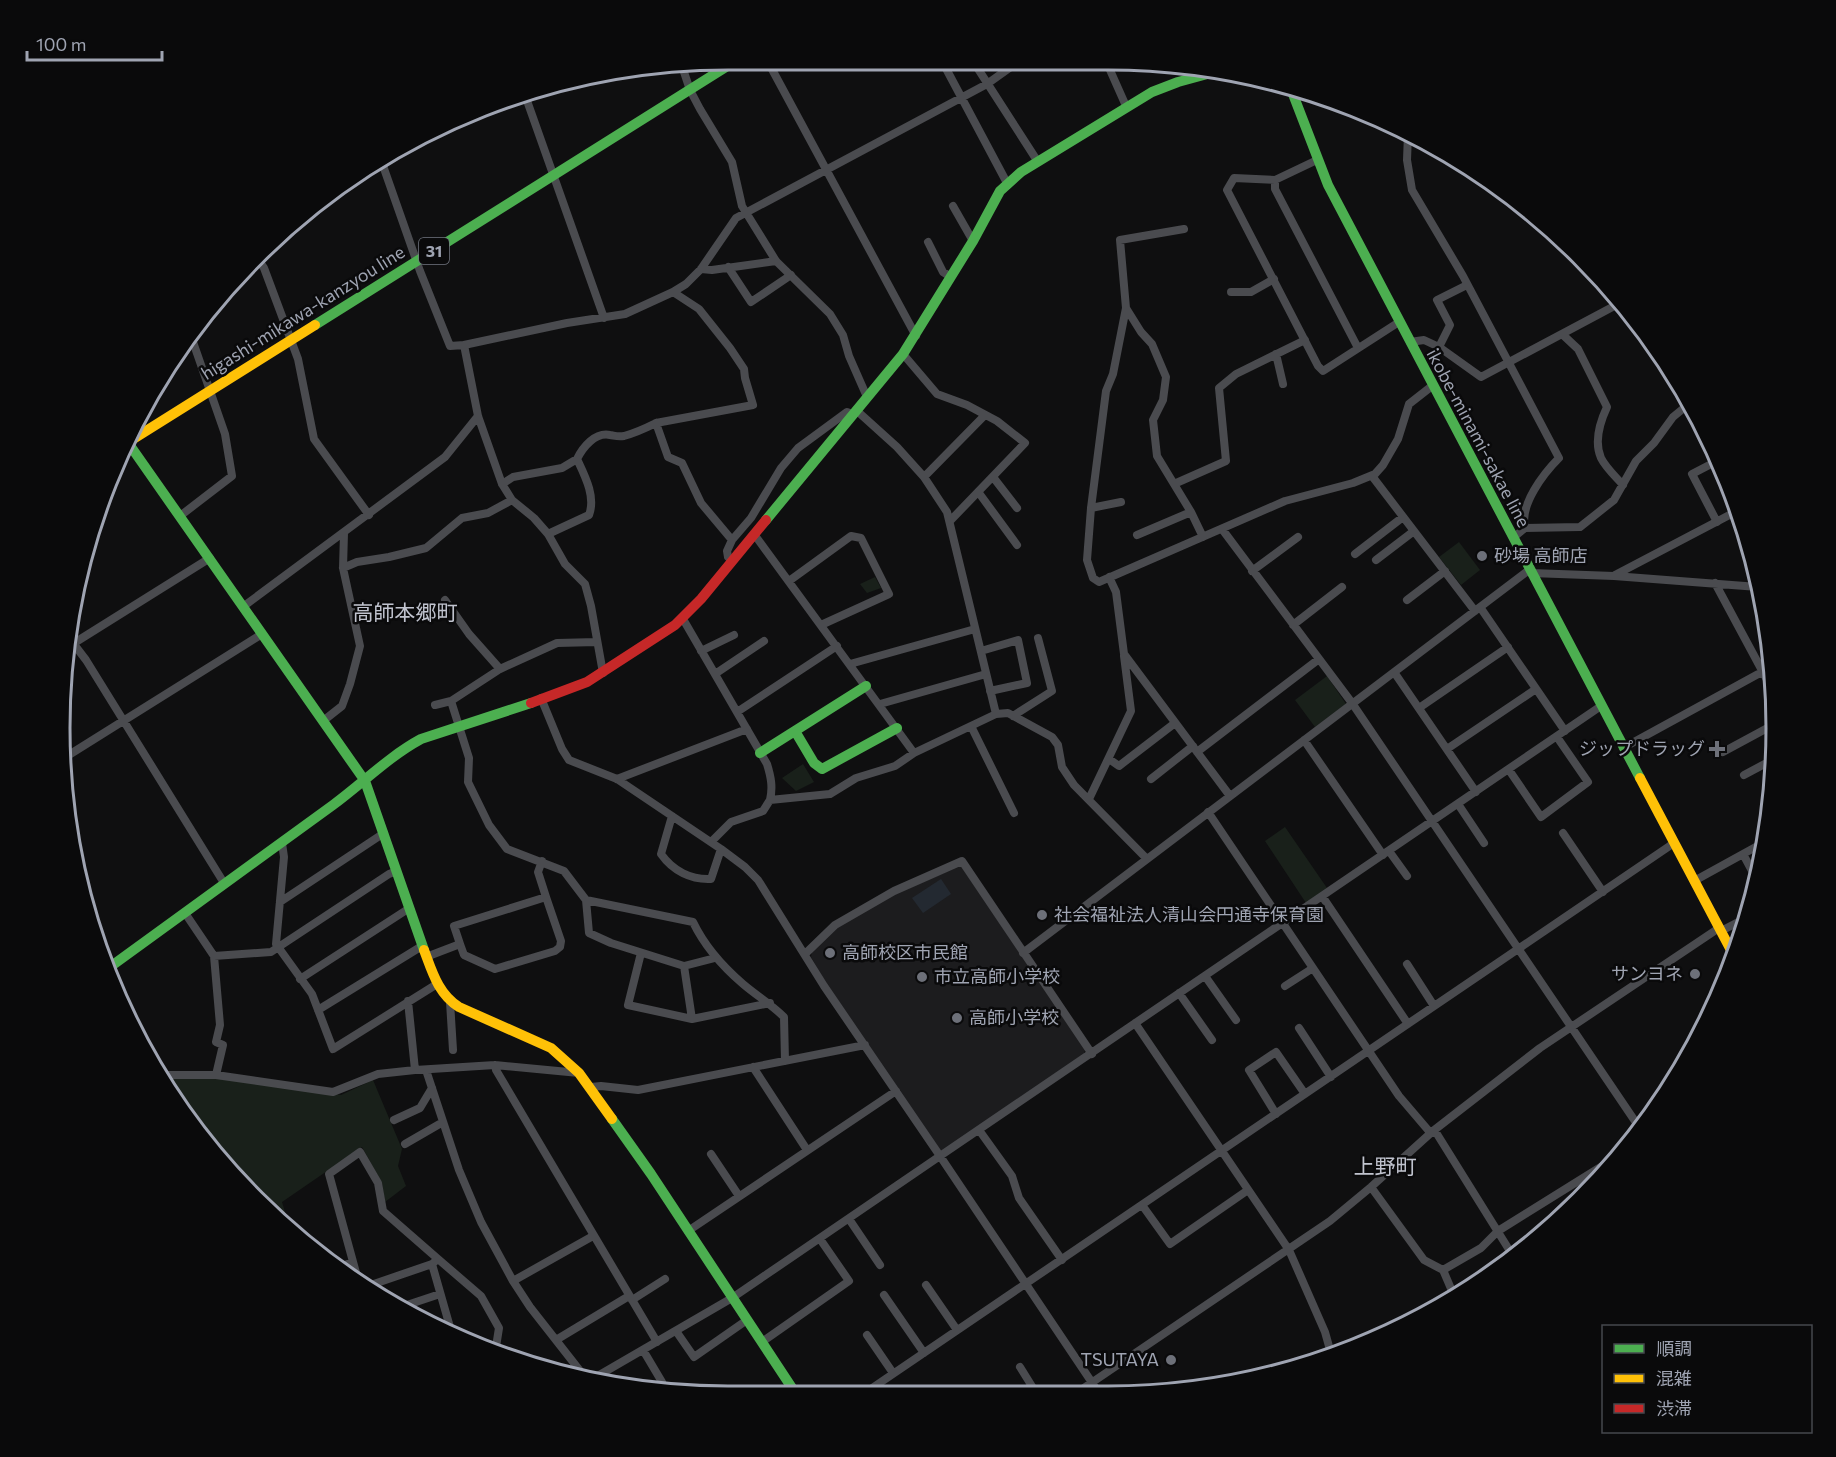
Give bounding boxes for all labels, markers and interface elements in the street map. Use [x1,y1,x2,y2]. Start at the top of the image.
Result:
scale bar [27,24,162,62]
text: 100 m [36,33,86,55]
road number: 31 [419,238,449,264]
street label: higashi-mikawa-kanzyou line [197,240,408,384]
street label: ikobe-minami-sakae line [1422,344,1535,531]
place label: 砂場 高師店 [1494,544,1587,566]
marker: 砂場 高師店 [1475,549,1489,563]
district label: 高師本郷町 [353,599,458,624]
place label: ジップドラッグ [1579,737,1705,759]
marker: ジップドラッグ [1710,742,1724,756]
place label: 社会福祉法人清山会円通寺保育園 [1054,903,1324,925]
marker: 社会福祉法人清山会円通寺保育園 [1035,908,1049,922]
place label: 高師校区市民館 [842,941,968,963]
marker: 高師校区市民館 [823,946,837,960]
place label: サンヨネ [1611,962,1683,984]
place label: 市立高師小学校 [934,965,1060,987]
marker: サンヨネ [1688,967,1702,981]
marker: 市立高師小学校 [915,970,929,984]
place label: 高師小学校 [969,1006,1059,1028]
marker: 高師小学校 [950,1011,964,1025]
district label: 上野町 [1354,1153,1417,1178]
legend [1602,1325,1812,1433]
text: 順調 [1656,1337,1692,1359]
place label: TSUTAYA [1080,1348,1159,1370]
marker: TSUTAYA [1164,1353,1178,1367]
text: 混雑 [1656,1367,1692,1389]
text: 渋滞 [1656,1397,1692,1419]

